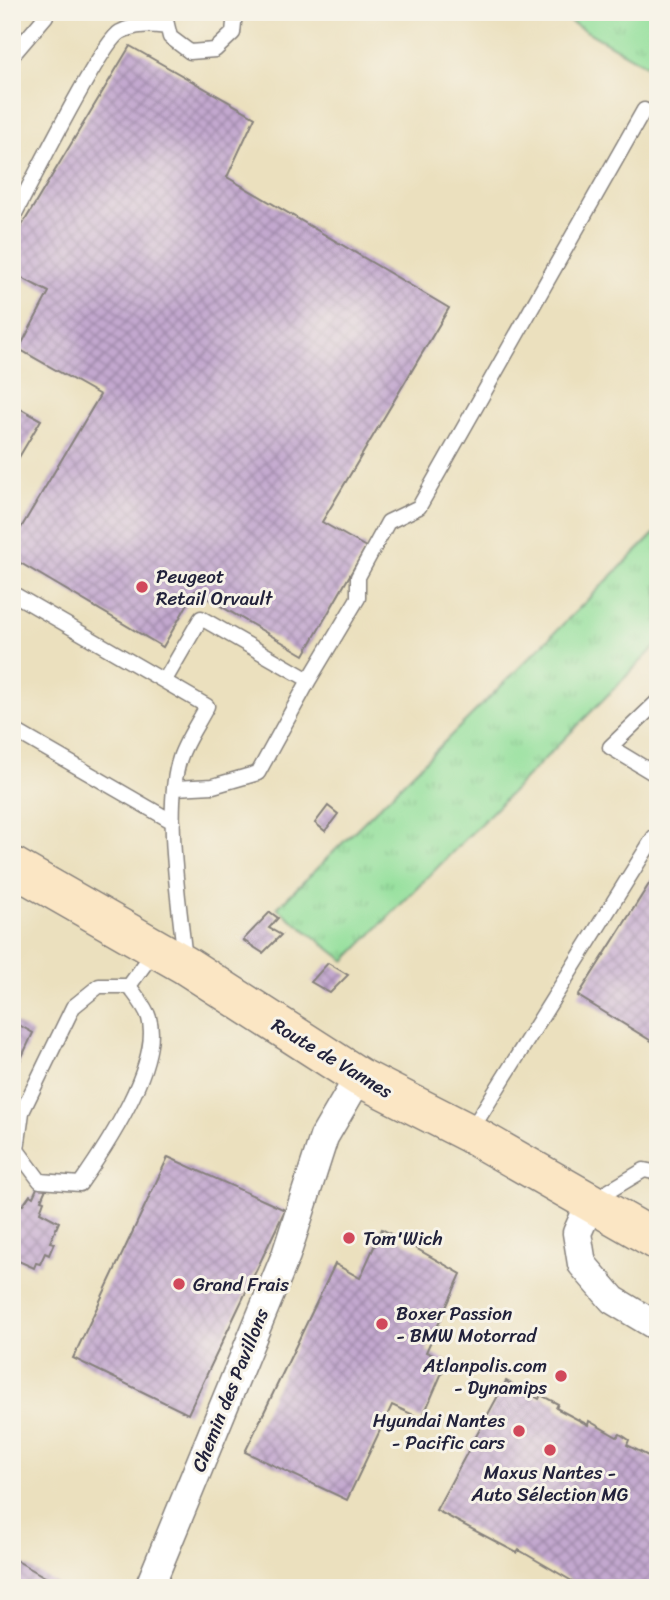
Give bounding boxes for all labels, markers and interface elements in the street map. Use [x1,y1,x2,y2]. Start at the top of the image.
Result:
place label: Peugeot Retail Orvault [156,560,274,615]
marker: Peugeot Retail Orvault [134,579,150,595]
street label: Route de Vannes [265,1009,399,1107]
place label: Tom'Wich [363,1222,443,1255]
marker: Tom'Wich [341,1230,357,1246]
place label: Grand Frais [193,1268,289,1301]
marker: Grand Frais [171,1276,187,1292]
place label: Boxer Passion - BMW Motorrad [396,1297,538,1352]
street label: Chemin des Pavillons [182,1303,278,1477]
marker: Boxer Passion - BMW Motorrad [374,1316,390,1332]
place label: Atlanpolis.com - Dynamips [422,1349,547,1404]
marker: Atlanpolis.com - Dynamips [553,1368,569,1384]
place label: Hyundai Nantes - Pacific cars [373,1404,505,1459]
marker: Hyundai Nantes - Pacific cars [511,1423,527,1439]
marker: Maxus Nantes - Auto Sélection MG [542,1442,558,1458]
place label: Maxus Nantes - Auto Sélection MG [470,1456,629,1511]

